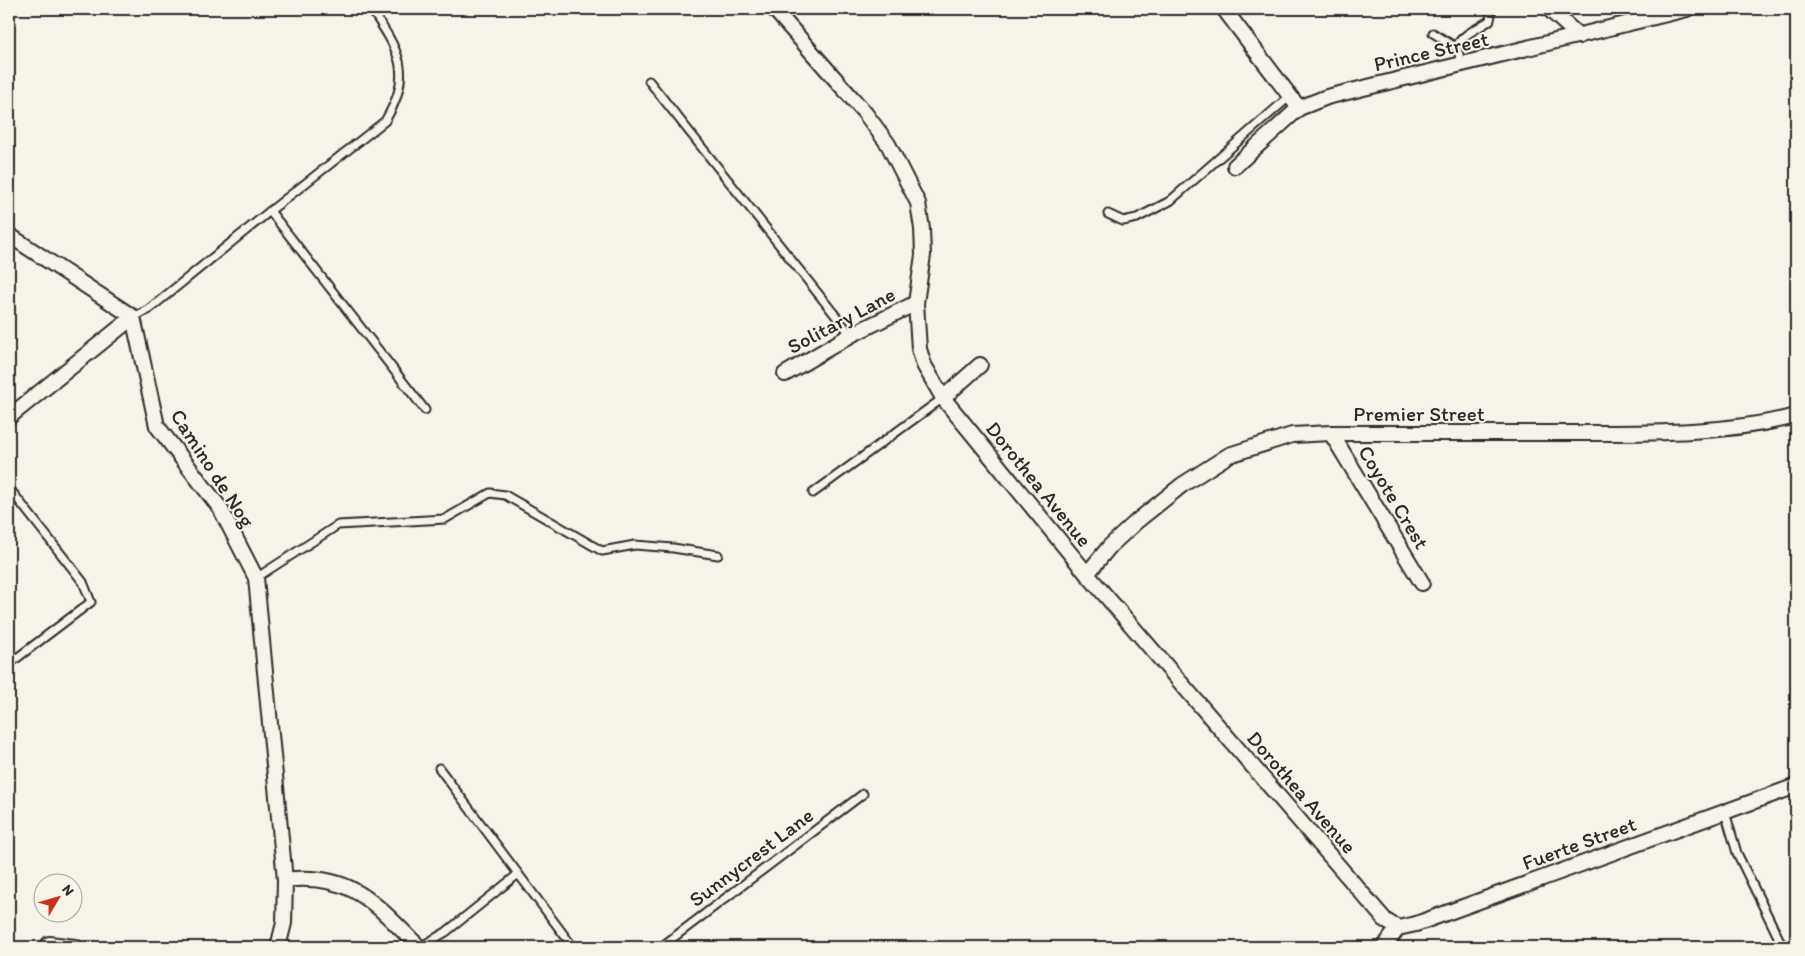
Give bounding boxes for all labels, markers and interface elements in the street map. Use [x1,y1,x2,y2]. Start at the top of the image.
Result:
street label: Prince Street [1371,26,1491,76]
street label: Solitary Lane [783,281,899,359]
street label: Premier Street [1353,401,1485,426]
street label: Camino de Nog [166,404,261,532]
street label: Dorothea Avenue [981,416,1097,552]
street label: Coyote Crest [1353,441,1435,554]
street label: Dorothea Avenue [1242,726,1362,858]
street label: Sunnycrest Lane [684,802,818,912]
street label: Fuerte Street [1519,811,1639,875]
north arrow [32,874,82,924]
text: N [58,881,77,899]

